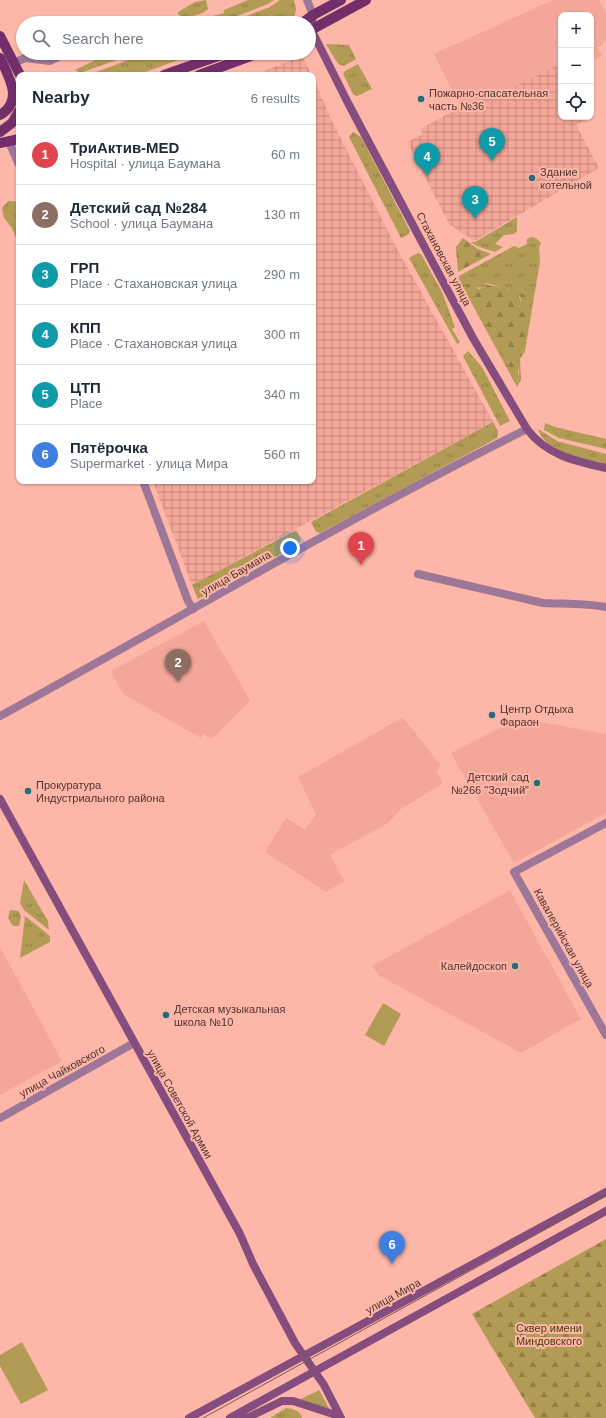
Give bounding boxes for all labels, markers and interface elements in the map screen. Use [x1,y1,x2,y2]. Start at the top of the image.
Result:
map controls [558,12,594,120]
button: + [558,12,594,48]
search box [16,16,316,60]
icon: search [30,27,52,49]
text: Search here [62,30,144,47]
button: − [558,48,594,84]
button: locate [558,84,594,120]
place label: Пожарно-спасательная часть №36 [429,87,548,112]
text: Nearby [32,88,90,107]
text: 6 results [251,91,300,106]
marker: Пожарно-спасательная часть №36 [416,94,426,104]
pin: 5 [479,128,505,161]
text: ТриАктив-MED [70,139,179,156]
pin: 4 [414,143,440,176]
text: 1 [41,147,49,162]
text: 60 m [271,147,300,162]
text: Hospital · улица Баумана [70,156,220,171]
place label: Здание котельной [540,166,592,191]
marker: Здание котельной [527,173,537,183]
pin: 3 [462,186,488,219]
text: Детский сад №284 [70,199,207,216]
text: 2 [41,207,49,222]
text: 130 m [264,207,300,222]
street label: Стахановская улица [414,210,474,309]
text: School · улица Баумана [70,216,213,231]
text: ГРП [70,259,99,276]
text: 3 [41,267,49,282]
text: 290 m [264,267,300,282]
text: Place · Стахановская улица [70,276,237,291]
text: КПП [70,319,101,336]
text: 4 [41,327,49,342]
text: 300 m [264,327,300,342]
text: Place · Стахановская улица [70,336,237,351]
text: ЦТП [70,379,101,396]
text: 5 [41,387,49,402]
text: 340 m [264,387,300,402]
text: Place [70,396,103,411]
text: Пятёрочка [70,439,148,456]
text: 6 [41,447,49,462]
text: 560 m [264,447,300,462]
text: Supermarket · улица Мира [70,456,228,471]
pin: 1 [348,532,374,565]
your location [280,538,300,558]
street label: улица Баумана [199,548,273,598]
pin: 2 [165,649,191,682]
place label: Центр Отдыха Фараон [500,703,574,728]
marker: Центр Отдыха Фараон [487,710,497,720]
place label: Детский сад №266 "Зодчий" [451,771,530,796]
marker: Детский сад №266 "Зодчий" [532,778,542,788]
place label: Прокуратура Индустриального района [36,779,166,804]
marker: Прокуратура Индустриального района [23,786,33,796]
street label: Кавалерийская улица [532,886,597,990]
place label: Калейдоскоп [441,960,507,972]
marker: Калейдоскоп [510,961,520,971]
place label: Детская музыкальная школа №10 [174,1003,285,1028]
marker: Детская музыкальная школа №10 [161,1010,171,1020]
street label: улица Чайковского [17,1042,107,1100]
street label: улица Советской Армии [145,1047,215,1161]
pin: 6 [379,1231,405,1264]
street label: улица Мира [363,1276,423,1316]
park label: Сквер имени Миндовского [516,1322,582,1347]

